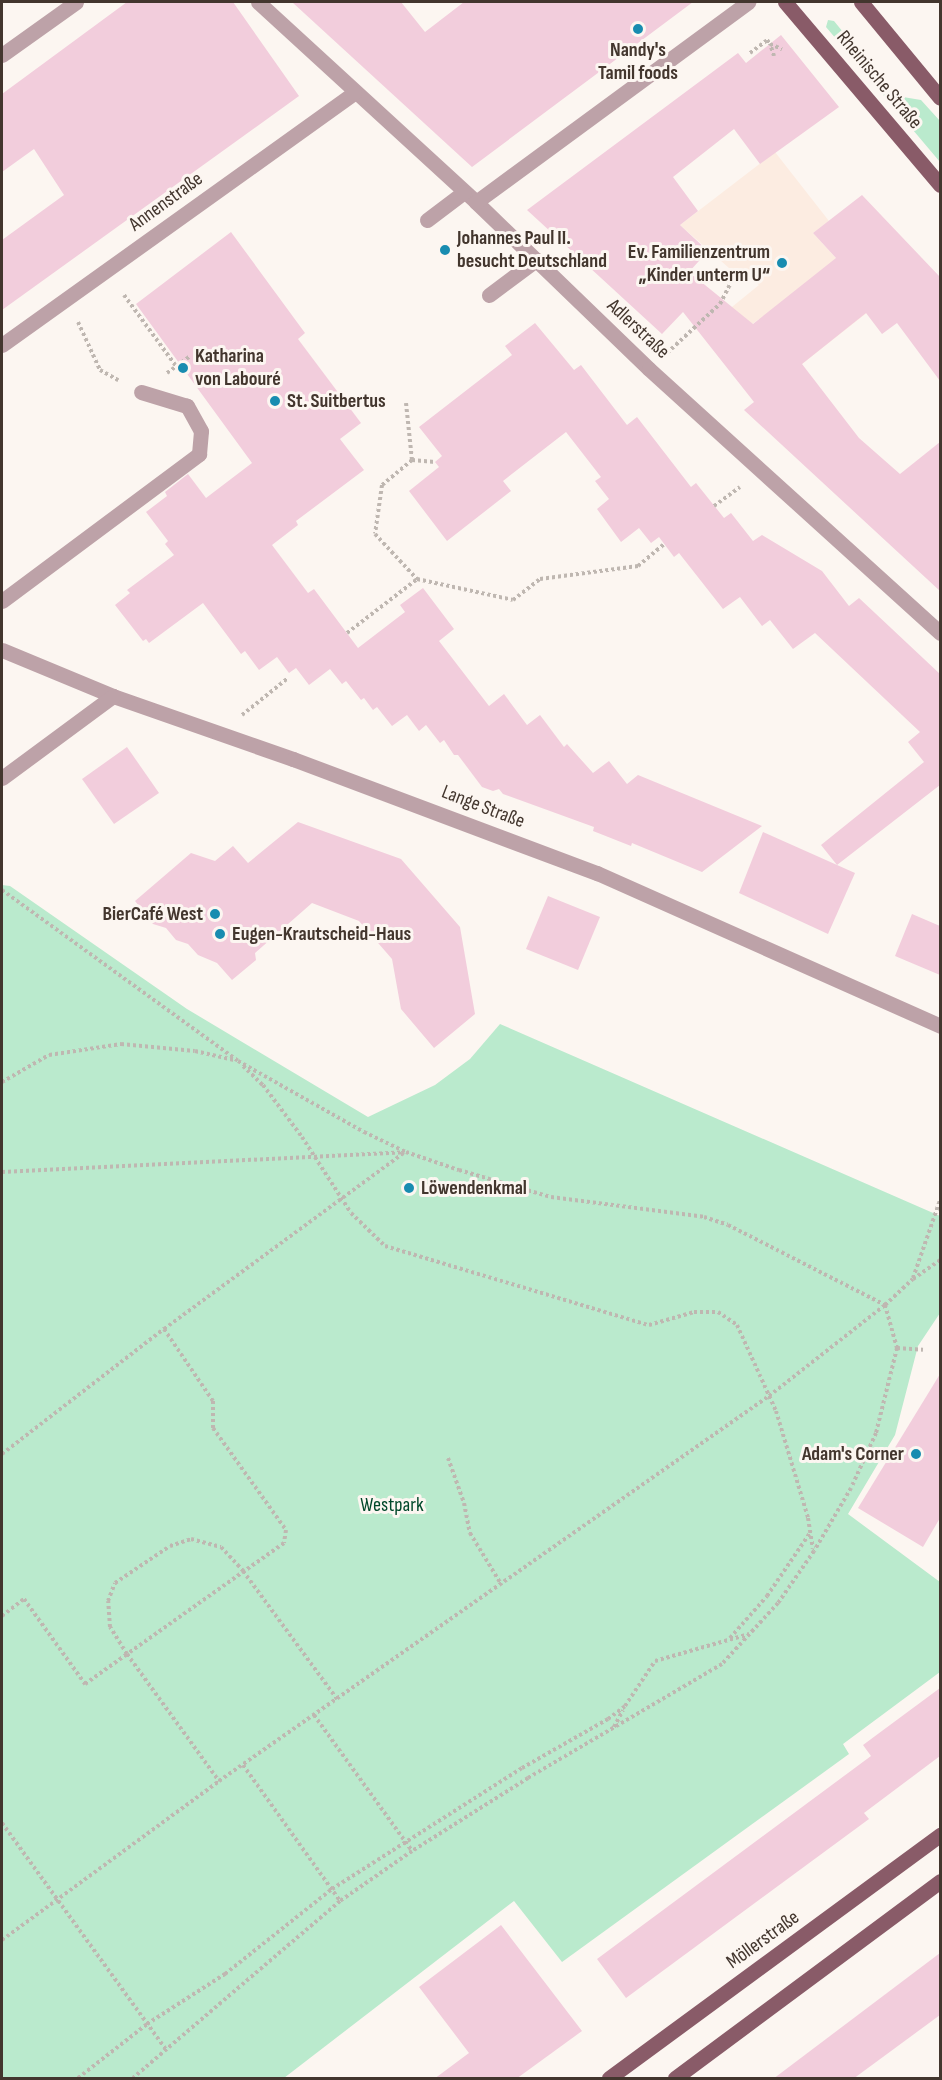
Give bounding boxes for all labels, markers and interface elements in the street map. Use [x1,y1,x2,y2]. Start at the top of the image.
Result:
marker: Nandy's Tamil foods [631,22,645,36]
street label: Rheinische Straße [831,26,927,134]
place label: Nandy's Tamil foods [598,38,678,85]
street label: Annenstraße [124,167,208,237]
place label: Johannes Paul II. besucht Deutschland [457,226,607,273]
place label: Ev. Familienzentrum „Kinder unterm U“ [628,240,770,287]
marker: Johannes Paul II. besucht Deutschland [438,243,452,257]
marker: Ev. Familienzentrum „Kinder unterm U“ [775,256,789,270]
street label: Adlerstraße [602,294,674,364]
place label: Katharina von Labouré [195,344,281,391]
marker: Katharina von Labouré [176,361,190,375]
place label: St. Suitbertus [287,389,386,413]
marker: St. Suitbertus [268,394,282,408]
street label: Lange Straße [438,780,528,834]
place label: BierCafé West [103,902,203,926]
marker: BierCafé West [208,907,222,921]
place label: Eugen-Krautscheid-Haus [232,922,411,946]
marker: Eugen-Krautscheid-Haus [213,927,227,941]
place label: Löwendenkmal [421,1176,527,1200]
marker: Löwendenkmal [402,1181,416,1195]
place label: Adam's Corner [802,1442,904,1466]
marker: Adam's Corner [909,1447,923,1461]
park label: Westpark [360,1493,424,1517]
street label: Möllerstraße [722,1906,804,1974]

